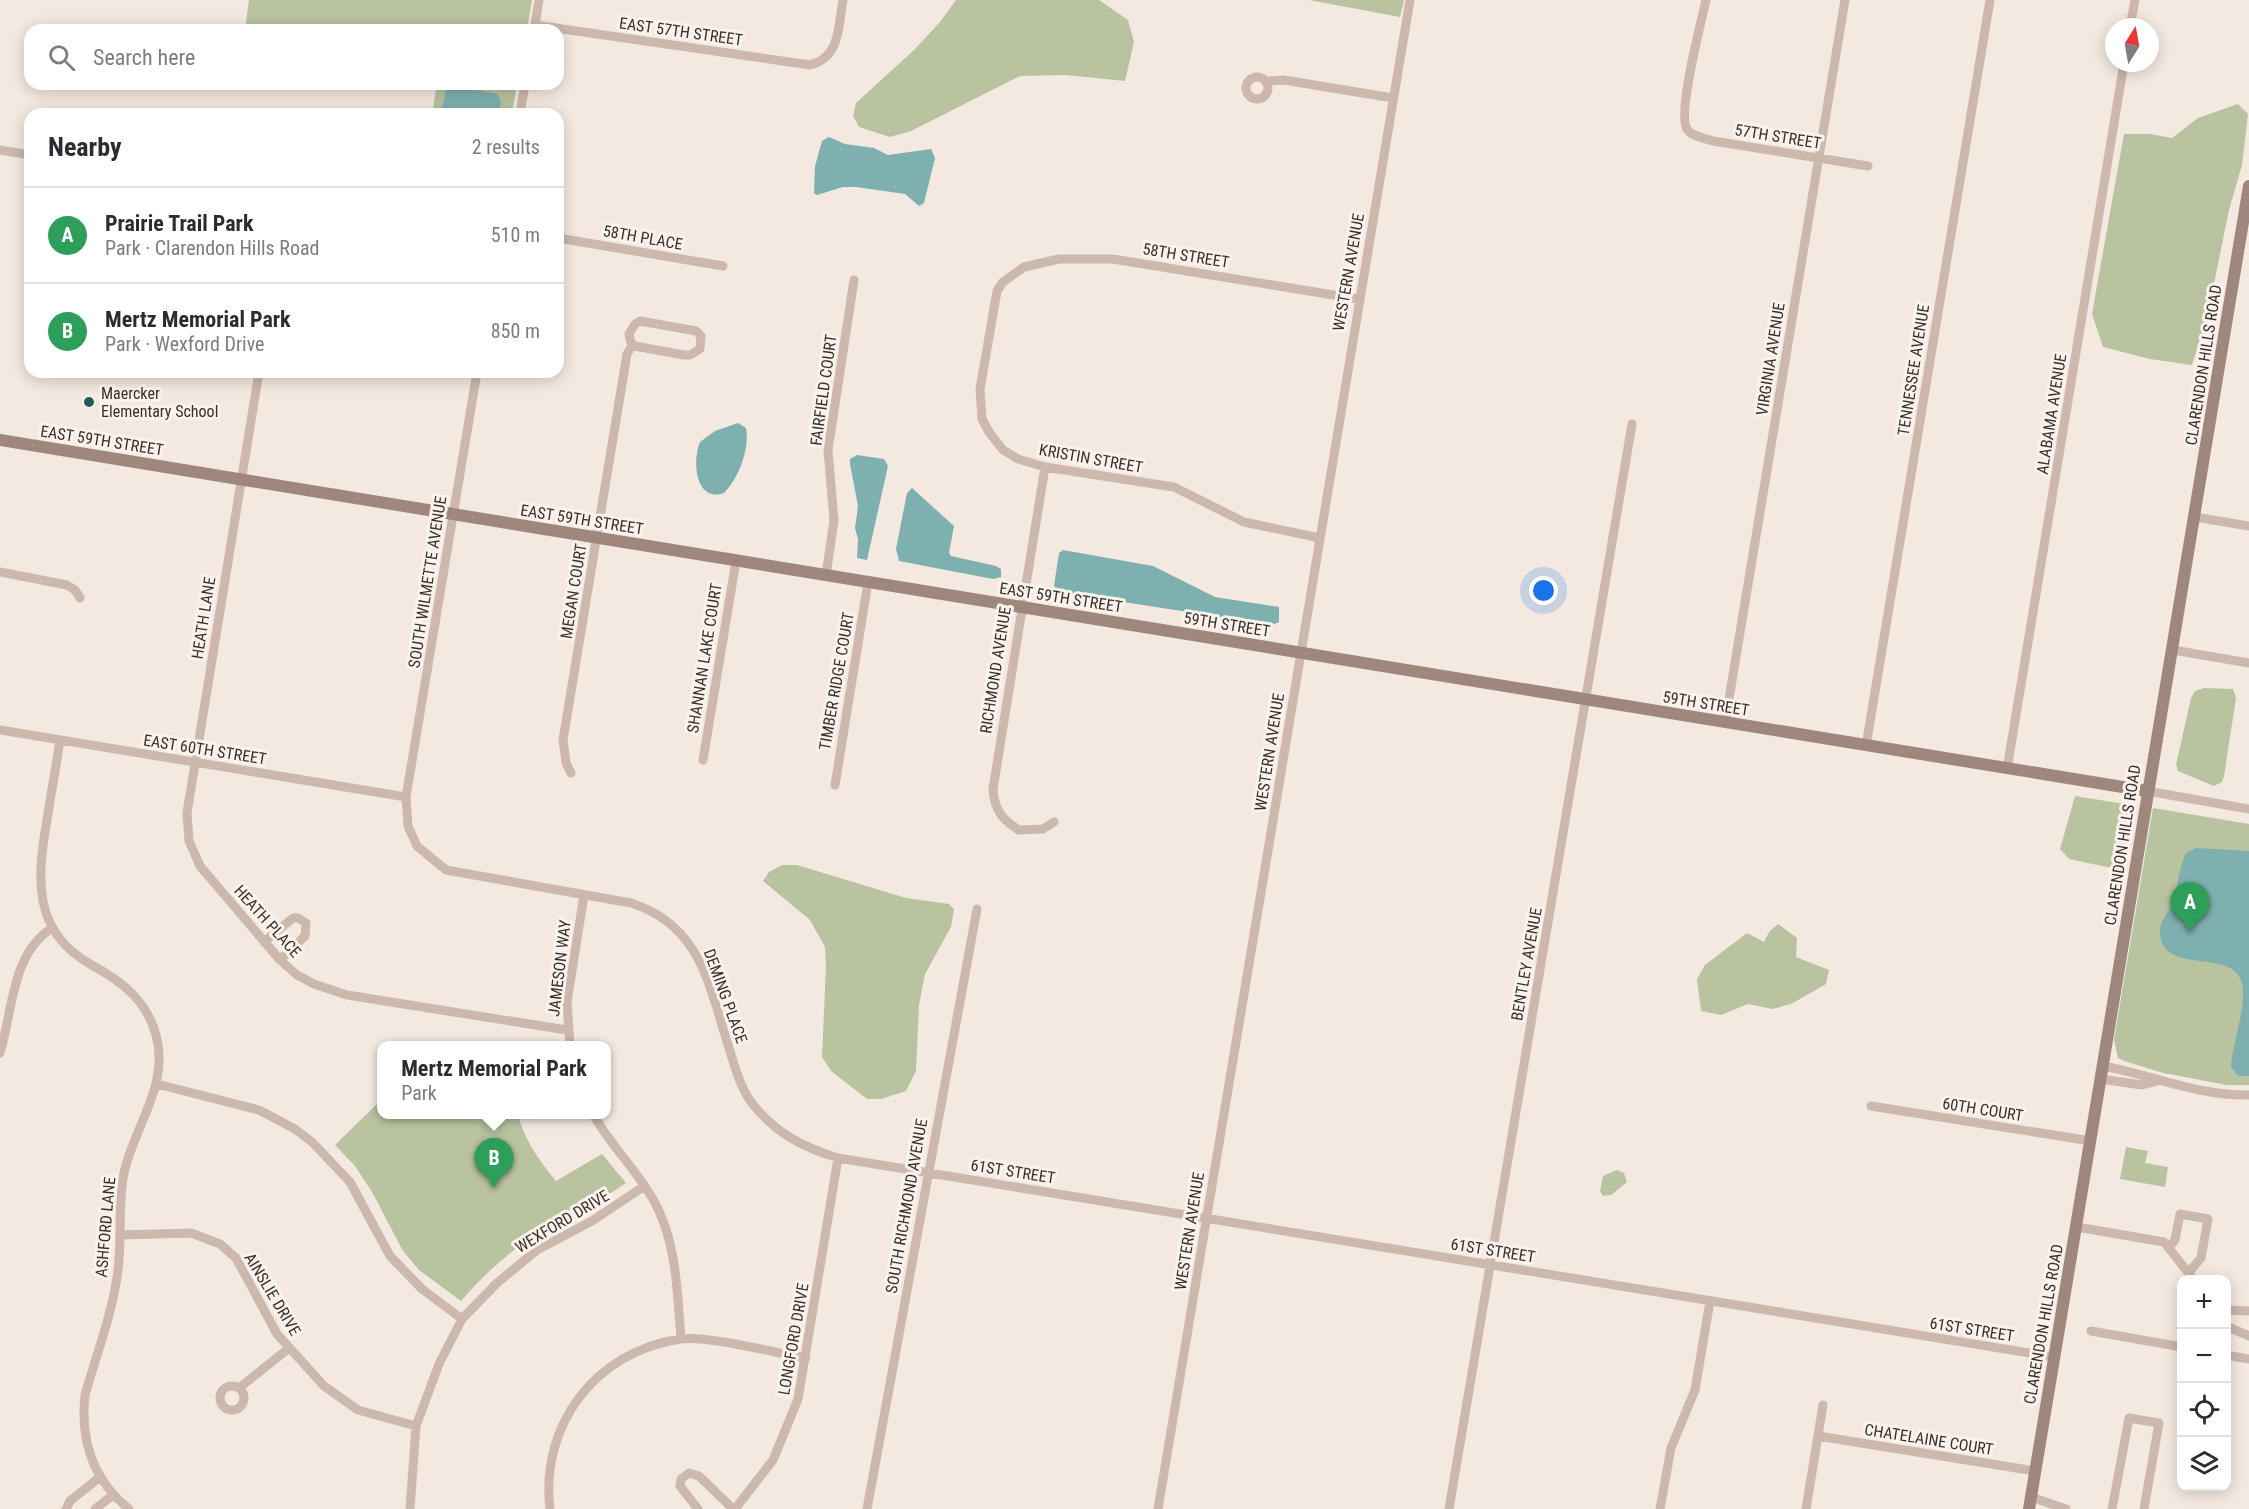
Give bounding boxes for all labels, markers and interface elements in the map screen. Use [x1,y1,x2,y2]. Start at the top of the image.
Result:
street label: EAST 57TH STREET [618,13,744,50]
north arrow [2105,18,2159,72]
search box [24,24,564,90]
icon: search [45,41,78,74]
text: Search here [93,45,195,70]
street label: 57TH STREET [1733,120,1822,153]
text: Nearby [48,132,122,162]
text: 2 results [472,135,540,159]
text: Prairie Trail Park [105,211,253,236]
street label: WESTERN AVENUE [1329,212,1368,332]
street label: 58TH PLACE [602,221,684,254]
text: A [62,223,73,247]
text: 510 m [491,223,540,247]
text: Park · Clarendon Hills Road [105,236,319,260]
street label: 58TH STREET [1141,239,1230,272]
street label: CLARENDON HILLS ROAD [2181,284,2226,447]
street label: VIRGINIA AVENUE [1752,301,1789,417]
street label: TENNESSEE AVENUE [1894,303,1933,437]
text: Mertz Memorial Park [105,307,291,332]
text: B [62,319,73,343]
text: 850 m [491,319,540,343]
text: Park · Wexford Drive [105,332,265,356]
street label: FAIRFIELD COURT [806,333,841,447]
street label: ALABAMA AVENUE [2033,352,2070,476]
place label: Maercker Elementary School [101,384,218,421]
marker: Maercker Elementary School [82,395,96,409]
street label: EAST 59TH STREET [39,421,165,460]
street label: KRISTIN STREET [1038,440,1144,477]
street label: SOUTH WILMETTE AVENUE [405,495,450,669]
street label: EAST 59TH STREET [519,500,645,539]
street label: MEGAN COURT [557,542,590,640]
street label: HEATH LANE [188,576,219,660]
your location [1529,576,1558,605]
street label: EAST 59TH STREET [998,578,1124,617]
street label: SHANNAN LAKE COURT [683,582,726,734]
street label: RICHMOND AVENUE [976,605,1015,735]
street label: 59TH STREET [1182,608,1271,641]
street label: TIMBER RIDGE COURT [815,611,858,752]
street label: 59TH STREET [1661,687,1750,720]
street label: WESTERN AVENUE [1251,692,1288,812]
street label: EAST 60TH STREET [142,730,268,769]
street label: CLARENDON HILLS ROAD [2100,764,2145,927]
street label: HEATH PLACE [230,881,305,961]
pin: A [2170,882,2210,932]
street label: BENTLEY AVENUE [1507,906,1546,1022]
street label: JAMESON WAY [544,918,575,1017]
street label: DEMING PLACE [700,946,751,1046]
popup [377,1041,611,1119]
text: Mertz Memorial Park [401,1056,587,1081]
text: Park [401,1081,437,1105]
street label: 60TH COURT [1941,1094,2025,1125]
street label: SOUTH RICHMOND AVENUE [882,1117,931,1295]
pin: B [474,1138,514,1188]
street label: 61ST STREET [969,1155,1057,1188]
street label: WESTERN AVENUE [1171,1171,1208,1291]
street label: ASHFORD LANE [92,1176,119,1278]
street label: WEXFORD DRIVE [512,1186,613,1257]
street label: 61ST STREET [1449,1234,1537,1267]
street label: CLARENDON HILLS ROAD [2020,1243,2067,1406]
street label: AINSLIE DRIVE [240,1249,305,1339]
map controls [2177,1275,2231,1491]
button: + [2177,1275,2231,1329]
street label: LONGFORD DRIVE [774,1282,813,1397]
street label: 61ST STREET [1928,1313,2016,1346]
button: − [2177,1329,2231,1383]
button: locate [2177,1383,2231,1437]
street label: CHATELAINE COURT [1863,1420,1995,1459]
button: layers [2177,1437,2231,1491]

